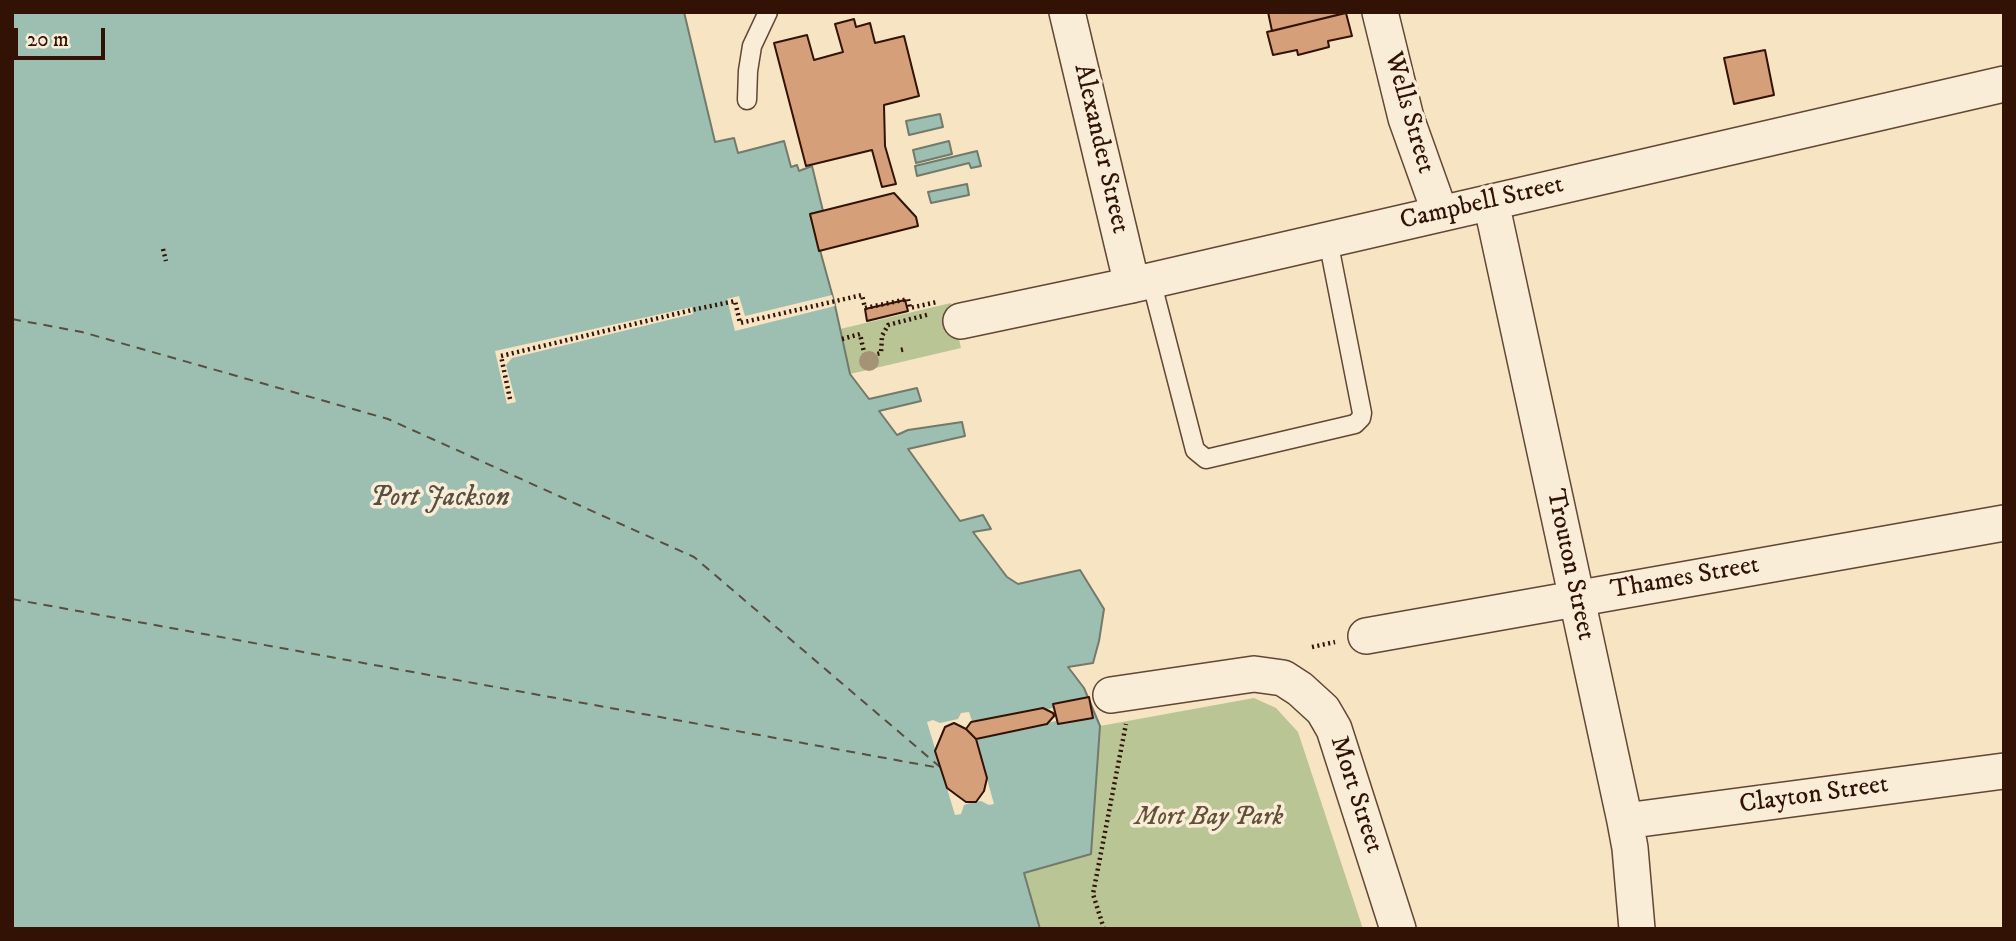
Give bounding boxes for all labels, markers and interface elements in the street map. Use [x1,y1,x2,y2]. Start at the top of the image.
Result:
scale bar [18,14,108,58]
text: 20 m [27,27,69,53]
street label: Wells Street [1376,49,1440,177]
street label: Alexander Street [1065,61,1135,237]
street label: Campbell Street [1397,170,1567,238]
water label: Port Jackson [370,482,510,516]
street label: Trouton Street [1538,487,1600,643]
street label: Thames Street [1608,551,1762,607]
street label: Mort Street [1321,733,1389,857]
street label: Clayton Street [1738,770,1890,822]
park label: Mort Bay Park [1135,803,1283,835]

